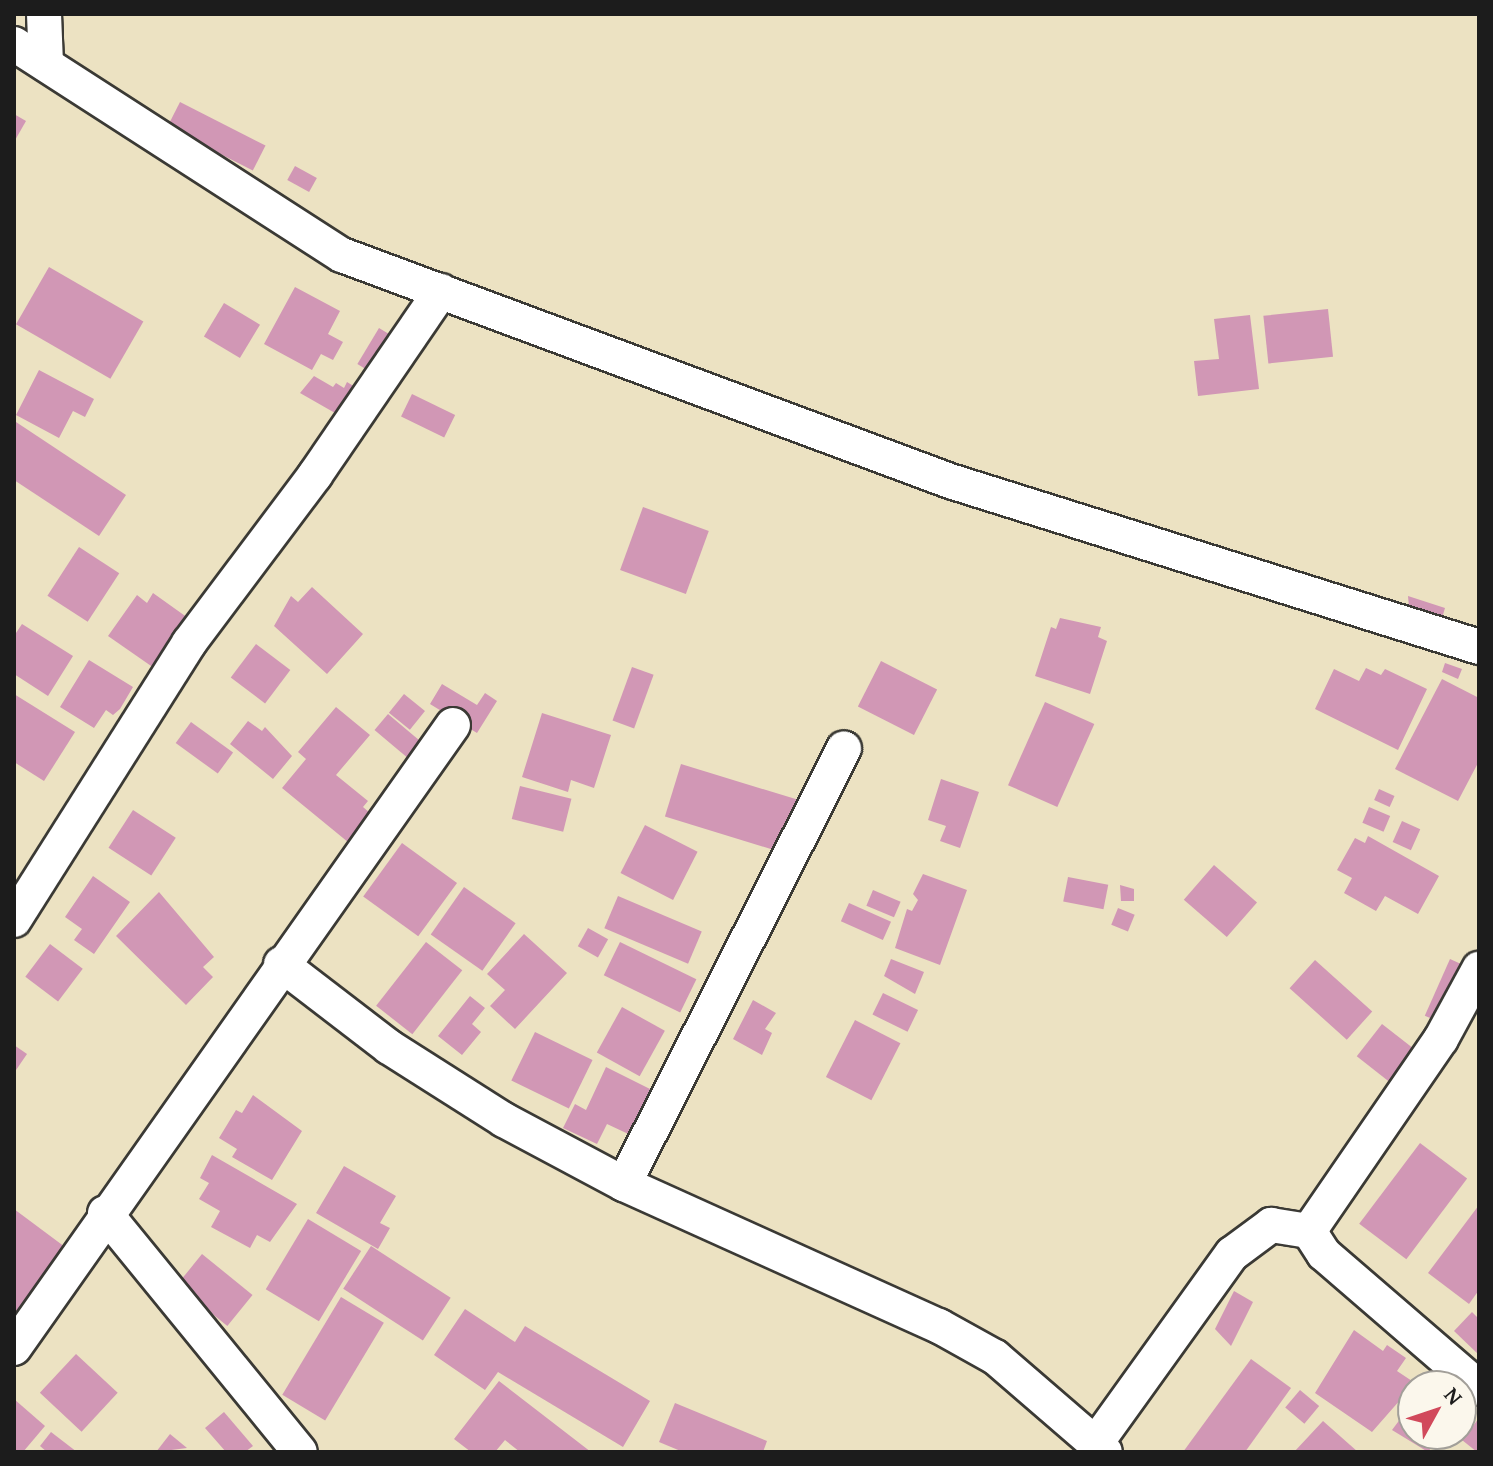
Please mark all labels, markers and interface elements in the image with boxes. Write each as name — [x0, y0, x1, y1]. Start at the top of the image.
north arrow — [1397, 1370, 1477, 1450]
text: N — [1437, 1380, 1471, 1412]

